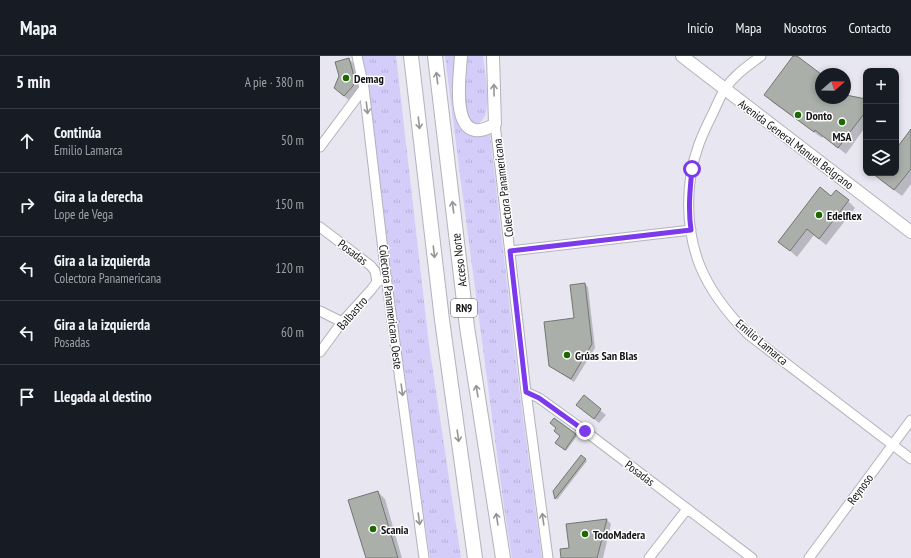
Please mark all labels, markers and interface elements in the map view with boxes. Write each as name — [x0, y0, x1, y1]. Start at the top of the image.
text: Mapa — [20, 16, 57, 40]
text: Inicio — [687, 19, 714, 37]
text: Mapa — [736, 19, 762, 37]
text: Nosotros — [784, 19, 827, 37]
text: Contacto — [849, 19, 891, 37]
north arrow — [815, 68, 851, 104]
map controls — [863, 68, 899, 176]
button: + — [863, 68, 899, 104]
text: 5 min — [16, 71, 50, 93]
place label: Demag — [354, 71, 384, 86]
one-way arrow — [434, 72, 441, 85]
marker: Demag — [341, 73, 351, 83]
text: A pie · 380 m — [245, 74, 304, 91]
one-way arrow — [490, 84, 498, 97]
street label: Avenida General Manuel Belgrano — [736, 96, 856, 192]
one-way arrow — [363, 101, 371, 114]
button: − — [863, 104, 899, 140]
place label: Donto — [806, 108, 833, 123]
marker: Donto — [793, 110, 803, 120]
one-way arrow — [415, 116, 423, 129]
marker: MSA — [837, 117, 847, 127]
text: Continúa — [54, 123, 101, 142]
place label: MSA — [832, 129, 853, 144]
icon: ahead — [16, 130, 38, 152]
text: 50 m — [281, 132, 304, 149]
street label: Colectora Panamericana — [489, 138, 516, 238]
button: layers — [863, 140, 899, 176]
text: Emilio Lamarca — [54, 142, 123, 159]
route start — [683, 160, 701, 178]
text: Gira a la derecha — [54, 187, 143, 206]
icon: right — [16, 194, 38, 216]
text: 150 m — [275, 196, 304, 213]
one-way arrow — [449, 201, 456, 214]
text: Lope de Vega — [54, 206, 113, 223]
place label: Edelflex — [827, 208, 862, 223]
marker: Edelflex — [814, 210, 824, 220]
street label: Acceso Norte — [448, 232, 470, 288]
street label: Posadas — [335, 236, 371, 268]
street label: Colectora Panamericana Oeste — [376, 244, 406, 370]
one-way arrow — [430, 245, 438, 258]
text: Gira a la izquierda — [54, 251, 150, 270]
icon: left — [16, 258, 38, 280]
text: 120 m — [275, 260, 304, 277]
text: Colectora Panamericana — [54, 270, 161, 287]
street label: Balbastro — [334, 293, 370, 333]
road number: RN9 — [451, 299, 477, 317]
text: Gira a la izquierda — [54, 315, 150, 334]
street label: Emilio Lamarca — [733, 316, 791, 368]
icon: left — [16, 322, 38, 344]
text: 60 m — [281, 324, 304, 341]
text: Posadas — [54, 334, 90, 351]
place label: Grúas San Blas — [575, 348, 638, 363]
marker: Grúas San Blas — [562, 350, 572, 360]
one-way arrow — [398, 383, 405, 396]
one-way arrow — [473, 385, 481, 398]
icon: arrive — [16, 386, 38, 408]
text: Llegada al destino — [54, 387, 152, 406]
route end — [576, 422, 594, 440]
one-way arrow — [454, 429, 462, 442]
street label: Posadas — [622, 457, 658, 489]
street label: Reynoso — [844, 471, 876, 507]
one-way arrow — [415, 512, 423, 525]
one-way arrow — [493, 513, 501, 526]
one-way arrow — [539, 513, 547, 526]
place label: Scania — [381, 522, 409, 537]
marker: Scania — [368, 524, 378, 534]
place label: TodoMadera — [593, 527, 645, 542]
marker: TodoMadera — [580, 529, 590, 539]

